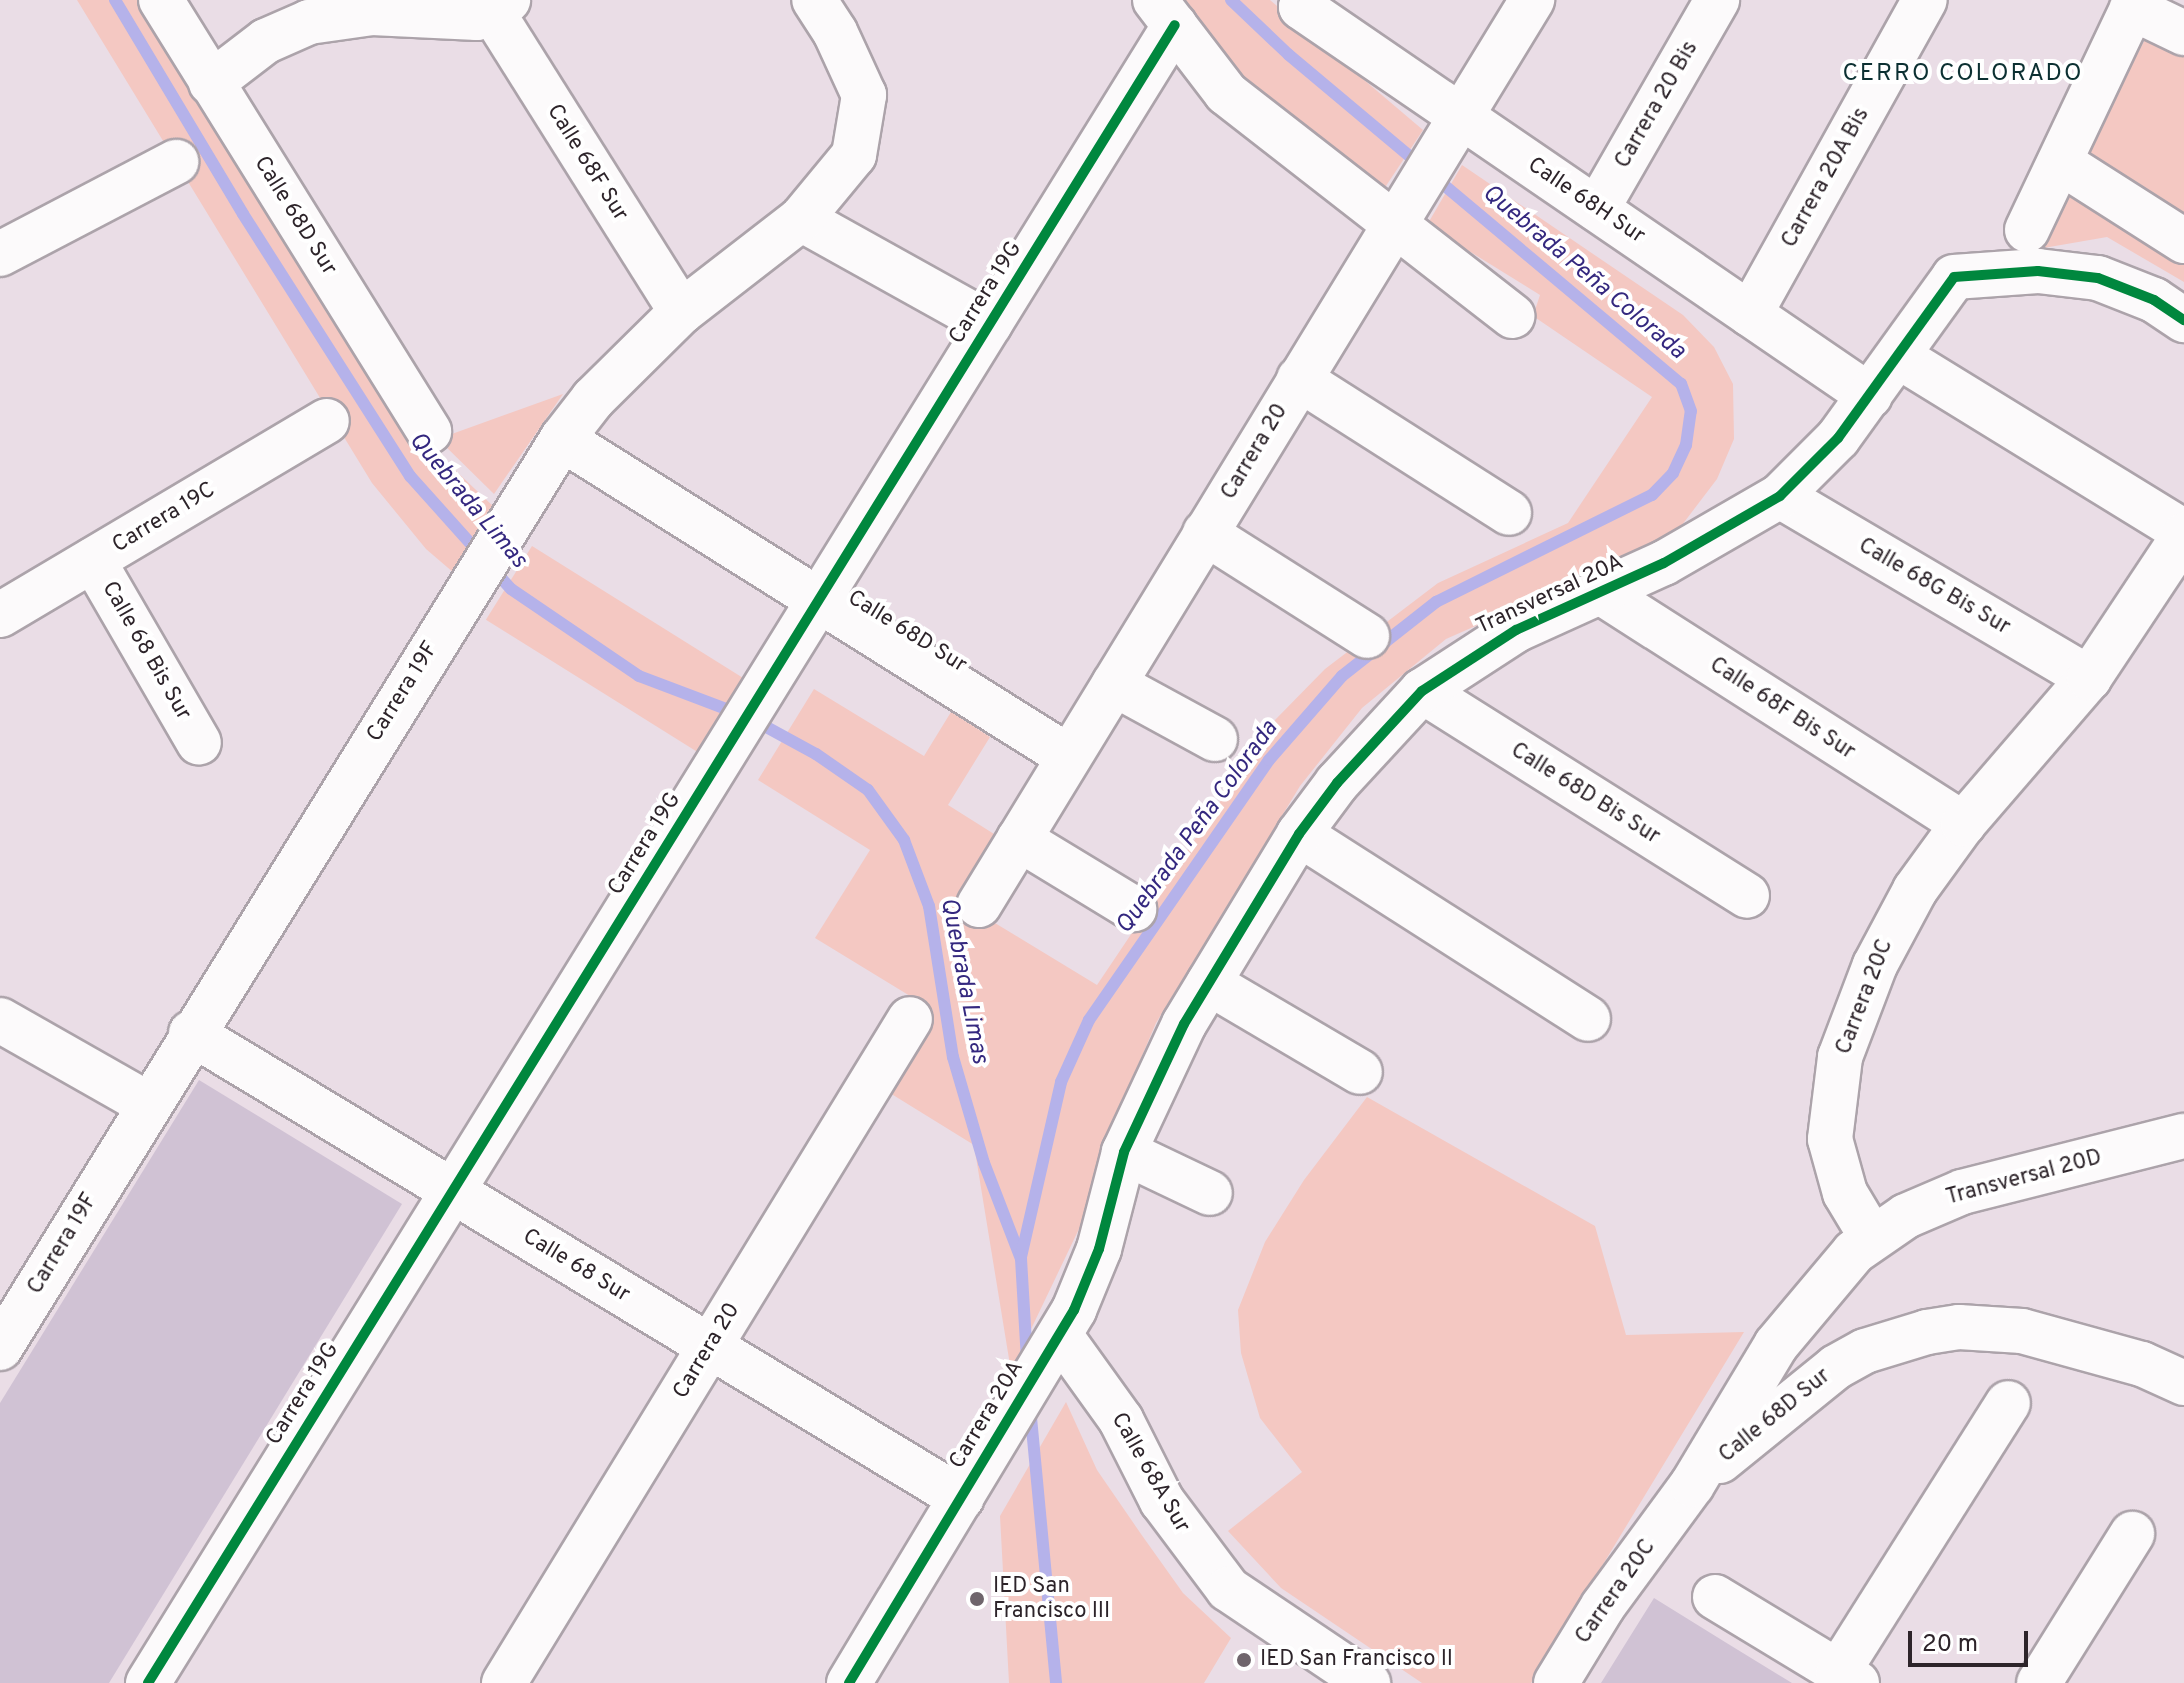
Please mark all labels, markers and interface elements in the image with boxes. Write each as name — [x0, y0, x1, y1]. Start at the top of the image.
street label: Carrera 20 Bis — [1610, 37, 1704, 173]
district label: CERRO COLORADO — [1842, 61, 2084, 89]
street label: Calle 68F Sur — [541, 100, 633, 226]
street label: Carrera 20A Bis — [1776, 103, 1876, 253]
street label: Calle 68D Sur — [248, 152, 342, 280]
street label: Calle 68H Sur — [1522, 152, 1650, 250]
water label: Quebrada Peña Colorada — [1476, 180, 1690, 366]
street label: Carrera 19G — [944, 237, 1028, 349]
street label: Carrera 20 — [1216, 399, 1294, 505]
water label: Quebrada Limas — [402, 427, 532, 575]
street label: Carrera 19C — [108, 477, 220, 559]
street label: Calle 68G Bis Sur — [1853, 533, 2015, 641]
street label: Transversal 20A — [1472, 549, 1628, 641]
street label: Calle 68 Bis Sur — [96, 577, 196, 725]
street label: Calle 68D Sur — [843, 585, 971, 679]
street label: Carrera 19F — [362, 637, 444, 747]
street label: Calle 68F Bis Sur — [1704, 652, 1860, 766]
water label: Quebrada Peña Colorada — [1111, 716, 1285, 940]
street label: Calle 68D Bis Sur — [1506, 738, 1664, 850]
street label: Carrera 19G — [603, 788, 687, 900]
water label: Quebrada Limas — [933, 896, 993, 1066]
street label: Carrera 20C — [1831, 936, 1899, 1058]
street label: Transversal 20D — [1943, 1145, 2105, 1211]
street label: Carrera 19F — [23, 1189, 103, 1299]
street label: Calle 68 Sur — [518, 1224, 634, 1308]
street label: Carrera 20 — [668, 1298, 746, 1404]
street label: Carrera 19G — [261, 1338, 345, 1450]
street label: Carrera 20A — [944, 1356, 1030, 1474]
street label: Calle 68D Sur — [1714, 1363, 1836, 1469]
street label: Calle 68A Sur — [1105, 1408, 1195, 1538]
street label: Carrera 20C — [1570, 1535, 1662, 1649]
place label: IED San Francisco III — [993, 1573, 1110, 1624]
marker: IED San Francisco III — [968, 1590, 986, 1608]
scale bar — [1912, 1615, 2032, 1665]
text: 20 m — [1922, 1630, 1978, 1660]
place label: IED San Francisco II — [1260, 1647, 1453, 1673]
marker: IED San Francisco II — [1235, 1651, 1253, 1669]

